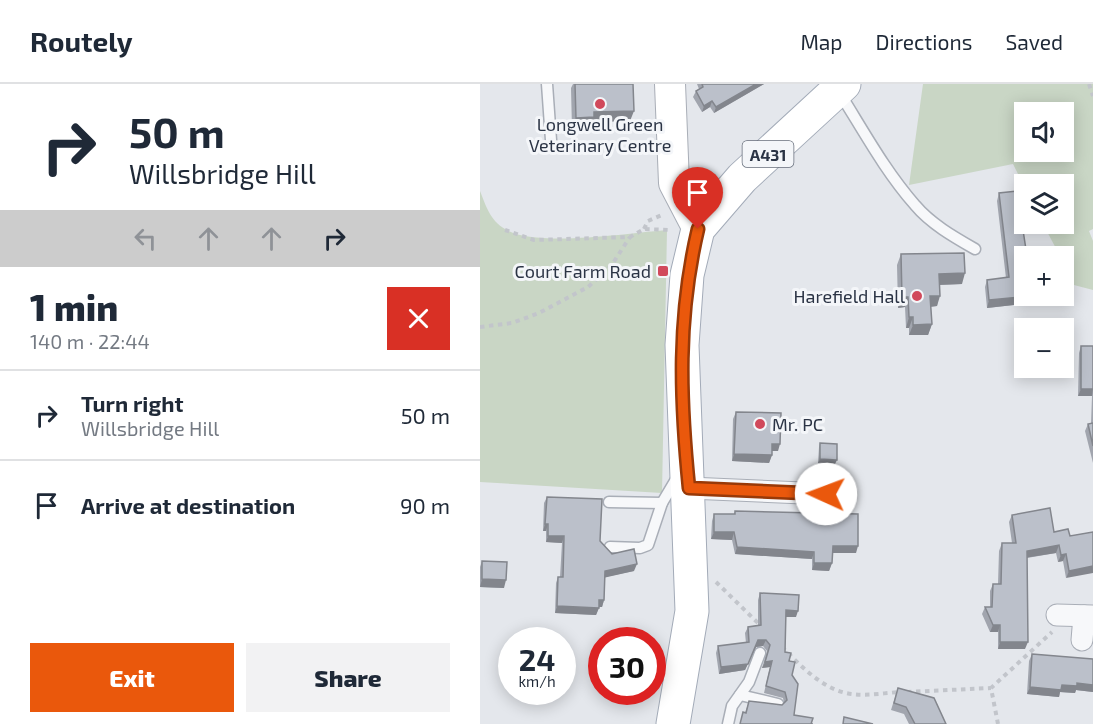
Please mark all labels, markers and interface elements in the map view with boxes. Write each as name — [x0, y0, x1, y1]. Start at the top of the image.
text: Routely — [30, 24, 133, 58]
text: Map — [800, 29, 843, 54]
text: Directions — [876, 29, 972, 54]
text: Saved — [1005, 29, 1063, 54]
marker: Longwell Green Veterinary Centre — [593, 97, 607, 111]
map controls — [1014, 102, 1074, 378]
button: sound — [1014, 102, 1074, 162]
text: 50 m — [129, 106, 225, 156]
icon: right — [30, 108, 108, 186]
place label: Longwell Green Veterinary Centre — [529, 113, 671, 156]
road number: A431 — [742, 141, 794, 167]
text: Willsbridge Hill — [129, 157, 316, 189]
pin — [672, 167, 723, 229]
button: layers — [1014, 174, 1074, 234]
icon: arrive — [681, 176, 714, 209]
icon: left — [129, 222, 162, 255]
icon: ahead — [192, 222, 225, 255]
icon: ahead — [255, 222, 288, 255]
icon: right — [318, 222, 351, 255]
button: + — [1014, 246, 1074, 306]
place label: Court Farm Road — [515, 260, 651, 282]
marker: Court Farm Road — [656, 264, 670, 278]
text: 1 min — [30, 285, 118, 328]
place label: Harefield Hall — [794, 285, 906, 307]
button: close — [387, 287, 450, 350]
marker: Harefield Hall — [910, 289, 924, 303]
button: − — [1014, 318, 1074, 378]
text: 140 m · 22:44 — [30, 329, 150, 353]
text: Turn right — [81, 390, 183, 416]
icon: right — [30, 399, 63, 432]
text: 50 m — [401, 402, 450, 428]
place label: Mr. PC — [772, 413, 823, 435]
text: Willsbridge Hill — [81, 416, 219, 440]
marker: Mr. PC — [753, 417, 767, 431]
position arrow — [794, 462, 858, 526]
icon: arrive — [30, 489, 63, 522]
text: Arrive at destination — [81, 492, 295, 518]
text: 90 m — [400, 492, 450, 518]
speed limit sign: 30 — [588, 627, 666, 705]
text: 24 — [519, 641, 555, 677]
button: Exit — [30, 643, 234, 712]
button: Share — [246, 643, 450, 712]
text: km/h — [518, 672, 556, 690]

